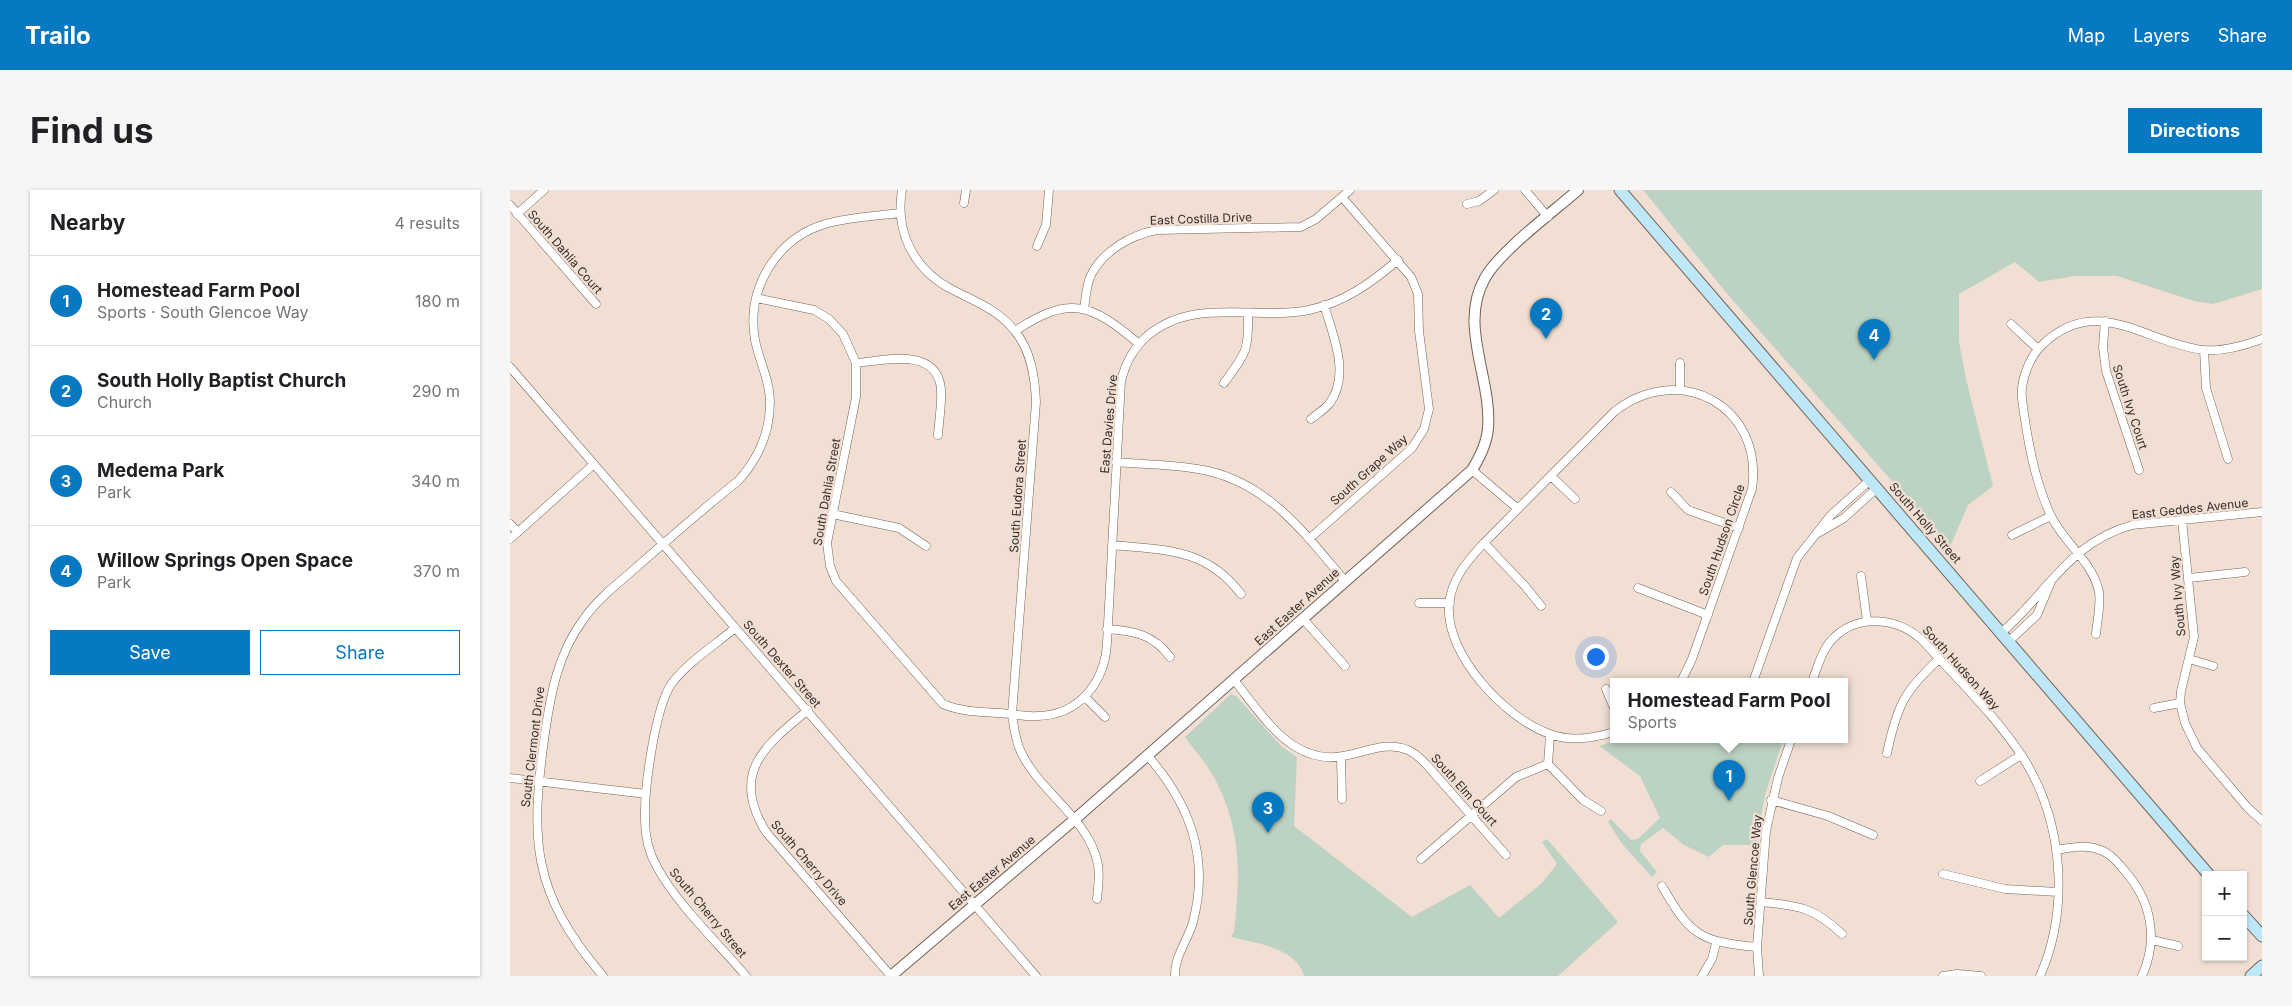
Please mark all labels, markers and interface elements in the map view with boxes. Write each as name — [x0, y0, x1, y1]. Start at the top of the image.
text: Trailo — [25, 21, 91, 50]
text: Map — [2068, 25, 2105, 46]
text: Layers — [2133, 25, 2190, 46]
text: Share — [2218, 25, 2267, 46]
button: Directions — [2128, 108, 2262, 153]
text: Find us — [30, 109, 154, 151]
street label: South Dahlia Court — [525, 207, 606, 297]
street label: East Costilla Drive — [1150, 209, 1252, 228]
text: Nearby — [50, 210, 125, 235]
text: 4 results — [395, 213, 460, 233]
text: Homestead Farm Pool — [97, 279, 300, 302]
text: 1 — [63, 291, 69, 311]
text: 180 m — [415, 291, 460, 311]
pin: 2 — [1530, 298, 1562, 339]
text: Sports · South Glencoe Way — [97, 302, 308, 322]
pin: 4 — [1858, 319, 1890, 360]
street label: South Ivy Court — [2110, 363, 2151, 451]
text: South Holly Baptist Church — [97, 369, 346, 392]
street label: East Davies Drive — [1097, 374, 1120, 474]
text: 2 — [61, 381, 71, 401]
text: 290 m — [412, 381, 460, 401]
text: Church — [97, 392, 152, 412]
street label: South Grape Way — [1327, 431, 1411, 508]
street label: South Dahlia Street — [810, 437, 843, 547]
street label: South Eudora Street — [1006, 439, 1029, 553]
text: Medema Park — [97, 459, 224, 482]
text: 3 — [61, 471, 71, 491]
text: 340 m — [411, 471, 460, 491]
street label: South Holly Street — [1886, 479, 1965, 566]
text: Park — [97, 482, 131, 502]
street label: South Hudson Circle — [1695, 482, 1748, 597]
street label: East Geddes Avenue — [2131, 495, 2249, 522]
text: Willow Springs Open Space — [97, 549, 353, 572]
street label: South Ivy Way — [2166, 555, 2189, 637]
text: 4 — [61, 561, 71, 581]
text: 370 m — [413, 561, 460, 581]
street label: East Easter Avenue — [1251, 565, 1342, 649]
text: Park — [97, 572, 131, 592]
street label: South Dexter Street — [740, 617, 825, 711]
street label: South Hudson Way — [1920, 622, 2003, 713]
button: Save — [50, 630, 250, 675]
button: Share — [260, 630, 460, 675]
your location — [1583, 644, 1609, 670]
popup — [1610, 678, 1848, 743]
street label: South Clermont Drive — [518, 686, 547, 808]
text: Homestead Farm Pool — [1627, 689, 1831, 712]
text: Sports — [1627, 712, 1677, 732]
street label: South Elm Court — [1428, 750, 1501, 829]
pin: 1 — [1713, 760, 1745, 801]
pin: 3 — [1252, 792, 1284, 833]
street label: South Glencoe Way — [1740, 814, 1765, 926]
street label: South Cherry Drive — [768, 817, 851, 909]
street label: East Easter Avenue — [945, 832, 1038, 913]
street label: South Cherry Street — [666, 865, 750, 961]
map controls — [2202, 871, 2247, 961]
button: + — [2202, 871, 2247, 916]
button: − — [2202, 916, 2247, 961]

